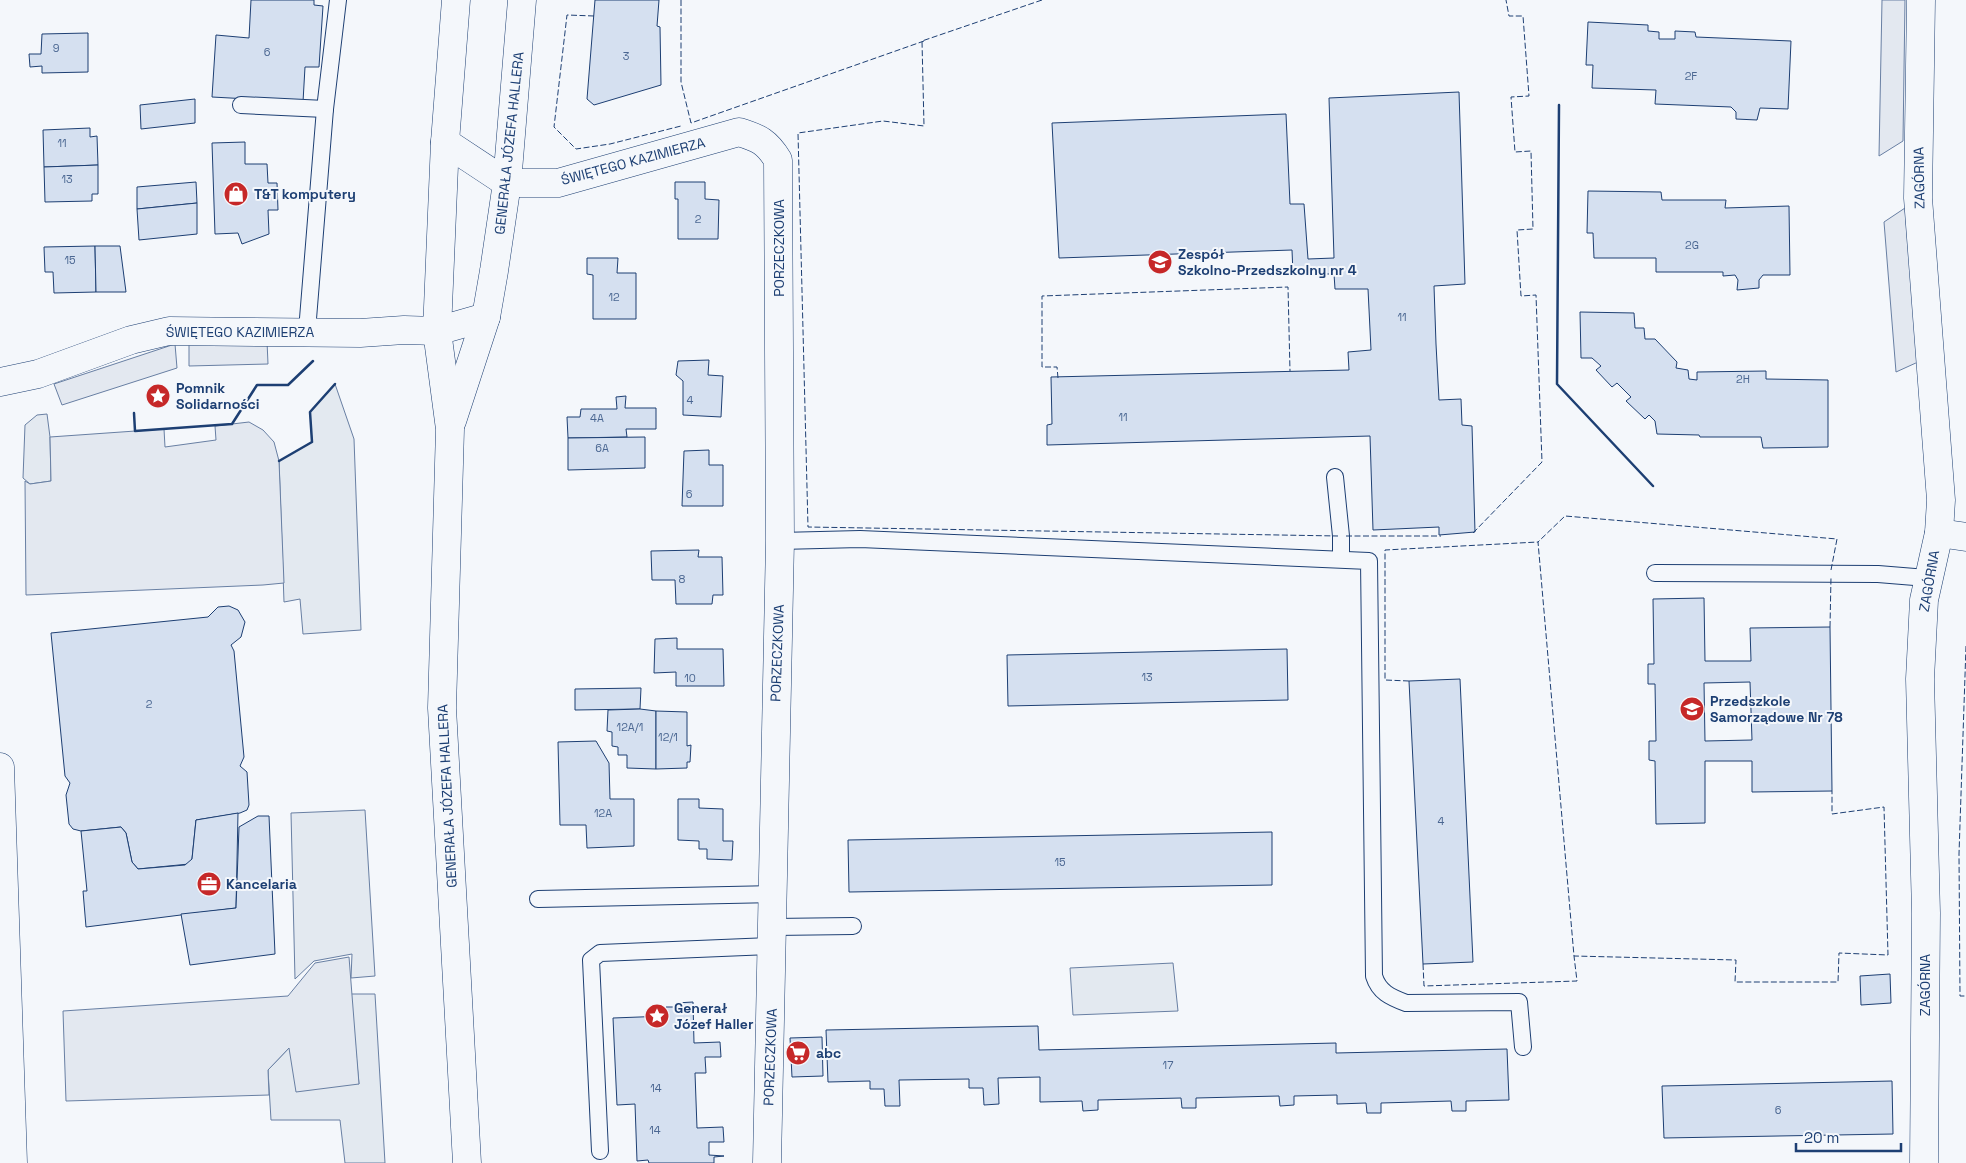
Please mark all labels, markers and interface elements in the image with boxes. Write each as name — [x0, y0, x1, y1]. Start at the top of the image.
house number: 9 — [53, 41, 60, 55]
house number: 6 — [264, 45, 271, 59]
house number: 3 — [623, 49, 630, 63]
street label: GENERAŁA JÓZEFA HALLERA — [490, 50, 528, 235]
house number: 2F — [1685, 69, 1697, 83]
street label: ŚWIĘTEGO KAZIMIERZA — [559, 133, 707, 189]
house number: 11 — [57, 136, 67, 150]
street label: ZAGÓRNA — [1909, 147, 1929, 209]
house number: 13 — [61, 172, 73, 186]
shop icon: T&T komputery — [223, 181, 249, 207]
place label: T&T komputery — [254, 185, 356, 203]
street label: PORZECZKOWA — [770, 199, 788, 297]
house number: 2 — [695, 212, 702, 226]
house number: 2G — [1685, 238, 1699, 252]
place label: Zespół Szkolno-Przedszkolny nr 4 — [1178, 245, 1357, 279]
school or university icon: Zespół Szkolno-Przedszkolny nr 4 — [1147, 249, 1173, 275]
house number: 15 — [64, 253, 76, 267]
house number: 12 — [608, 290, 620, 304]
house number: 11 — [1397, 310, 1407, 324]
street label: ŚWIĘTEGO KAZIMIERZA — [166, 323, 314, 341]
house number: 2H — [1736, 372, 1750, 386]
place label: Pomnik Solidarności — [176, 379, 260, 413]
place icon: Pomnik Solidarności — [145, 383, 171, 409]
house number: 4 — [687, 393, 694, 407]
house number: 11 — [1118, 410, 1128, 424]
house number: 4A — [590, 411, 604, 425]
house number: 6A — [595, 441, 609, 455]
house number: 6 — [686, 487, 693, 501]
street label: ZAGÓRNA — [1915, 549, 1943, 613]
house number: 8 — [679, 572, 686, 586]
street label: PORZECZKOWA — [766, 604, 788, 702]
house number: 13 — [1141, 670, 1153, 684]
house number: 10 — [684, 671, 696, 685]
place label: Przedszkole Samorządowe Nr 78 — [1710, 692, 1843, 726]
school or university icon: Przedszkole Samorządowe Nr 78 — [1679, 696, 1705, 722]
house number: 2 — [146, 697, 153, 711]
street label: GENERAŁA JÓZEFA HALLERA — [433, 704, 461, 888]
house number: 12A/1 — [617, 720, 643, 734]
house number: 12/1 — [658, 730, 678, 744]
house number: 12A — [594, 806, 612, 820]
house number: 4 — [1438, 814, 1445, 828]
house number: 15 — [1054, 855, 1066, 869]
office icon: Kancelaria — [196, 871, 222, 897]
place label: Kancelaria — [226, 875, 297, 893]
street label: ZAGÓRNA — [1916, 954, 1934, 1016]
place label: Generał Józef Haller — [674, 999, 754, 1033]
place icon: Generał Józef Haller — [644, 1003, 670, 1029]
street label: PORZECZKOWA — [759, 1008, 781, 1106]
supermarket icon: abc — [785, 1040, 811, 1066]
place label: abc — [816, 1044, 841, 1062]
house number: 17 — [1163, 1058, 1173, 1072]
house number: 14 — [650, 1081, 662, 1095]
house number: 6 — [1775, 1103, 1782, 1117]
scale bar — [1796, 1120, 1901, 1152]
house number: 14 — [649, 1123, 661, 1137]
text: 20 m — [1804, 1128, 1839, 1147]

